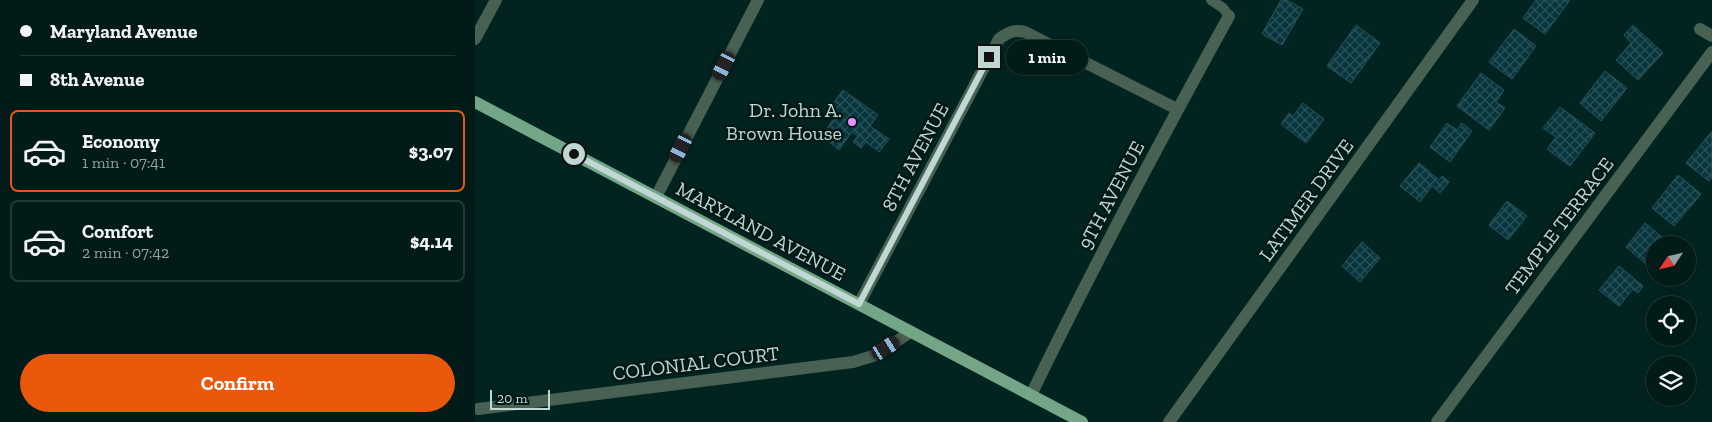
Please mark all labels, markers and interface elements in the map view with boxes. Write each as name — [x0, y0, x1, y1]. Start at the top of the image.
text: Maryland Avenue — [50, 20, 197, 43]
callout: 1 min — [1007, 40, 1089, 74]
route end — [978, 46, 1000, 68]
text: 1 min — [1028, 48, 1066, 67]
car — [710, 49, 737, 83]
text: 8th Avenue — [50, 68, 144, 91]
place label: Dr. John A. Brown House — [726, 98, 842, 145]
street label: 8TH AVENUE — [876, 99, 954, 215]
marker: Dr. John A. Brown House — [846, 116, 858, 128]
icon: car — [22, 129, 67, 174]
text: Economy — [82, 130, 160, 153]
car — [667, 131, 694, 165]
street label: LATIMER DRIVE — [1254, 134, 1358, 266]
street label: 9TH AVENUE — [1072, 137, 1150, 253]
text: $3.07 — [409, 140, 453, 163]
route start — [563, 143, 585, 165]
text: 1 min · 07:41 — [82, 153, 165, 172]
street label: TEMPLE TERRACE — [1499, 153, 1619, 299]
street label: MARYLAND AVENUE — [672, 176, 850, 286]
icon: car — [22, 219, 67, 264]
text: Comfort — [82, 220, 153, 243]
text: $4.14 — [410, 230, 453, 253]
north arrow — [1646, 236, 1696, 286]
map controls — [1646, 236, 1696, 406]
text: 2 min · 07:42 — [82, 243, 169, 262]
button: locate — [1646, 296, 1696, 346]
car — [869, 334, 902, 362]
street label: COLONIAL COURT — [611, 341, 781, 385]
button: Confirm — [20, 354, 455, 412]
button: layers — [1646, 356, 1696, 406]
scale bar — [490, 387, 550, 410]
text: 20 m — [497, 390, 528, 407]

